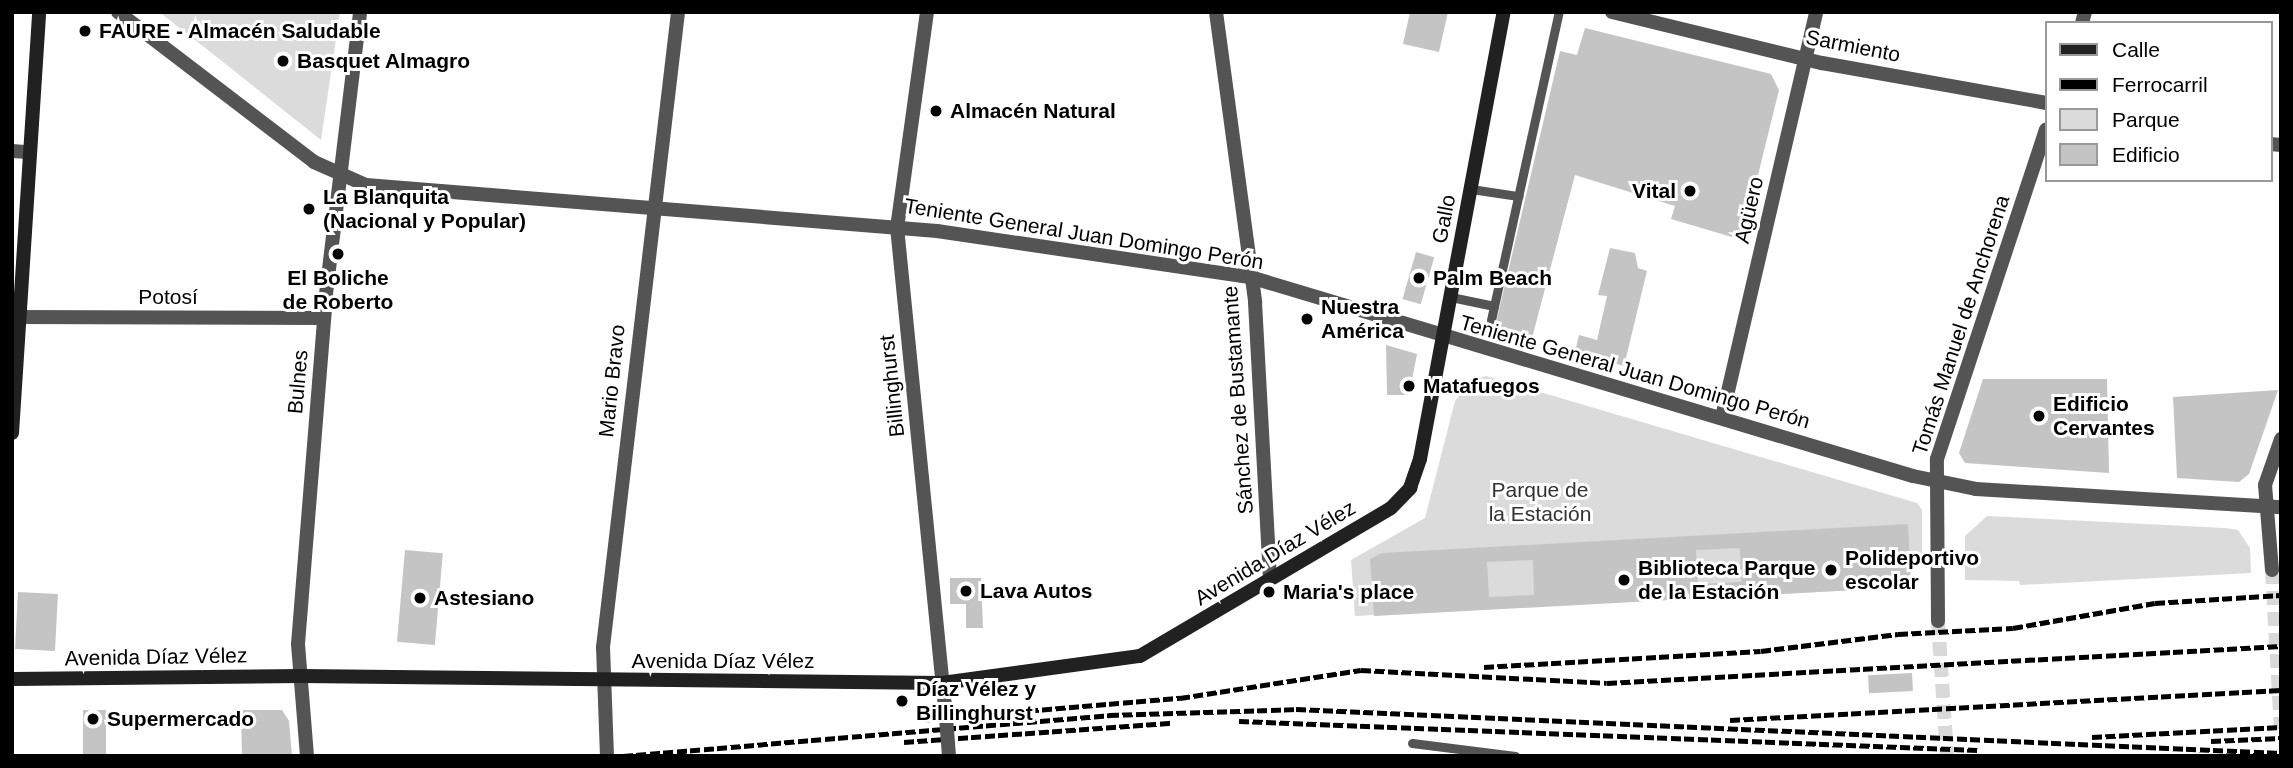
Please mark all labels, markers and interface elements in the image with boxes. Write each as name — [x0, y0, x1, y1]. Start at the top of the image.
place label: FAURE - Almacén Saludable — [99, 18, 381, 44]
legend — [2044, 21, 2272, 182]
marker: FAURE - Almacén Saludable — [77, 23, 93, 39]
street label: Sarmiento — [1804, 25, 1902, 67]
text: Calle — [2112, 38, 2160, 61]
place label: Basquet Almagro — [297, 48, 471, 74]
marker: Basquet Almagro — [275, 53, 291, 69]
text: Ferrocarril — [2112, 73, 2208, 96]
place label: Almacén Natural — [950, 98, 1116, 124]
marker: Almacén Natural — [928, 103, 944, 119]
text: Parque — [2112, 108, 2180, 131]
text: Edificio — [2112, 143, 2180, 166]
street label: Agüero — [1729, 174, 1769, 246]
place label: Vital — [1632, 178, 1676, 204]
marker: Vital — [1682, 183, 1698, 199]
place label: La Blanquita (Nacional y Popular) — [323, 184, 526, 234]
street label: Tomás Manuel de Anchorena — [1907, 191, 2015, 459]
street label: Teniente General Juan Domingo Perón — [903, 193, 1265, 275]
street label: Gallo — [1427, 193, 1461, 245]
marker: La Blanquita (Nacional y Popular) — [301, 201, 317, 217]
marker: El Boliche de Roberto — [330, 246, 346, 262]
place label: El Boliche de Roberto — [283, 265, 393, 315]
place label: Palm Beach — [1433, 265, 1552, 291]
marker: Palm Beach — [1411, 270, 1427, 286]
street label: Potosí — [138, 284, 198, 310]
street label: Sánchez de Bustamante — [1217, 285, 1259, 515]
place label: Nuestra América — [1321, 294, 1404, 344]
street label: Teniente General Juan Domingo Perón — [1457, 310, 1813, 434]
marker: Nuestra América — [1299, 311, 1315, 327]
street label: Mario Bravo — [594, 323, 630, 439]
street label: Billinghurst — [874, 334, 910, 438]
street label: Bulnes — [283, 349, 313, 415]
place label: Matafuegos — [1423, 373, 1540, 399]
marker: Matafuegos — [1401, 378, 1417, 394]
place label: Edificio Cervantes — [2053, 391, 2155, 441]
marker: Edificio Cervantes — [2031, 408, 2047, 424]
park label: Parque de la Estación — [1489, 477, 1591, 527]
street label: Avenida Díaz Vélez — [1190, 495, 1360, 611]
place label: Polideportivo escolar — [1845, 545, 1979, 595]
place label: Biblioteca Parque de la Estación — [1638, 555, 1815, 605]
marker: Polideportivo escolar — [1823, 562, 1839, 578]
marker: Biblioteca Parque de la Estación — [1616, 572, 1632, 588]
place label: Lava Autos — [980, 578, 1093, 604]
place label: Maria's place — [1283, 579, 1414, 605]
marker: Lava Autos — [958, 583, 974, 599]
marker: Maria's place — [1261, 584, 1277, 600]
place label: Astesiano — [434, 585, 534, 611]
marker: Astesiano — [412, 590, 428, 606]
street label: Avenida Díaz Vélez — [64, 643, 248, 671]
street label: Avenida Díaz Vélez — [632, 648, 814, 674]
place label: Díaz Vélez y Billinghurst — [916, 676, 1036, 726]
marker: Díaz Vélez y Billinghurst — [894, 693, 910, 709]
place label: Supermercado — [107, 706, 254, 732]
marker: Supermercado — [85, 711, 101, 727]

